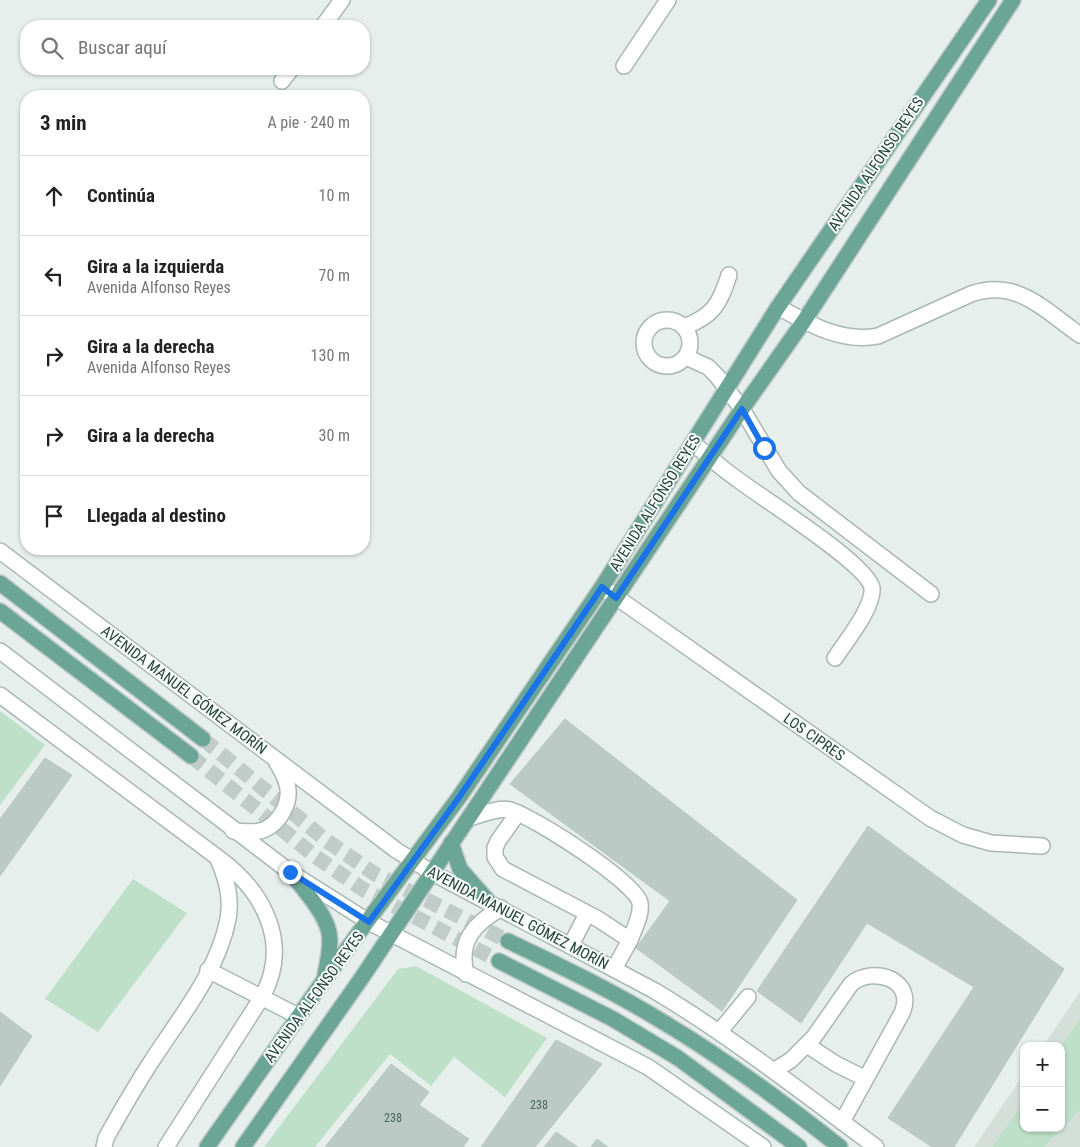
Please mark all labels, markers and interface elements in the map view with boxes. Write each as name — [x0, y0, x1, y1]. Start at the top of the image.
search box — [20, 20, 370, 75]
icon: search — [38, 34, 66, 62]
text: Buscar aquí — [78, 36, 167, 59]
street label: AVENIDA ALFONSO REYES — [825, 94, 928, 234]
text: 3 min — [40, 111, 87, 135]
text: A pie · 240 m — [267, 113, 350, 132]
icon: ahead — [40, 182, 68, 210]
text: Continúa — [87, 184, 155, 207]
text: 10 m — [318, 186, 350, 205]
text: Gira a la izquierda — [87, 255, 224, 278]
icon: left — [40, 262, 68, 290]
text: 70 m — [318, 266, 350, 285]
text: Avenida Alfonso Reyes — [87, 278, 231, 297]
text: Gira a la derecha — [87, 335, 214, 358]
icon: right — [40, 342, 68, 370]
text: 130 m — [311, 346, 350, 365]
text: Avenida Alfonso Reyes — [87, 358, 231, 377]
icon: right — [40, 422, 68, 450]
text: Gira a la derecha — [87, 424, 214, 447]
text: 30 m — [318, 426, 350, 445]
street label: AVENIDA ALFONSO REYES — [606, 431, 704, 575]
route start — [753, 437, 776, 460]
icon: arrive — [40, 502, 68, 530]
text: Llegada al destino — [87, 504, 226, 527]
street label: AVENIDA MANUEL GÓMEZ MORÍN — [98, 622, 270, 758]
street label: LOS CIPRES — [780, 709, 848, 765]
route end — [279, 861, 302, 884]
street label: AVENIDA MANUEL GÓMEZ MORÍN — [424, 862, 612, 974]
street label: AVENIDA ALFONSO REYES — [260, 928, 368, 1066]
map controls — [1020, 1042, 1065, 1132]
button: + — [1020, 1042, 1065, 1087]
button: − — [1020, 1087, 1065, 1132]
house number: 238 — [530, 1098, 548, 1112]
house number: 238 — [384, 1111, 402, 1125]

